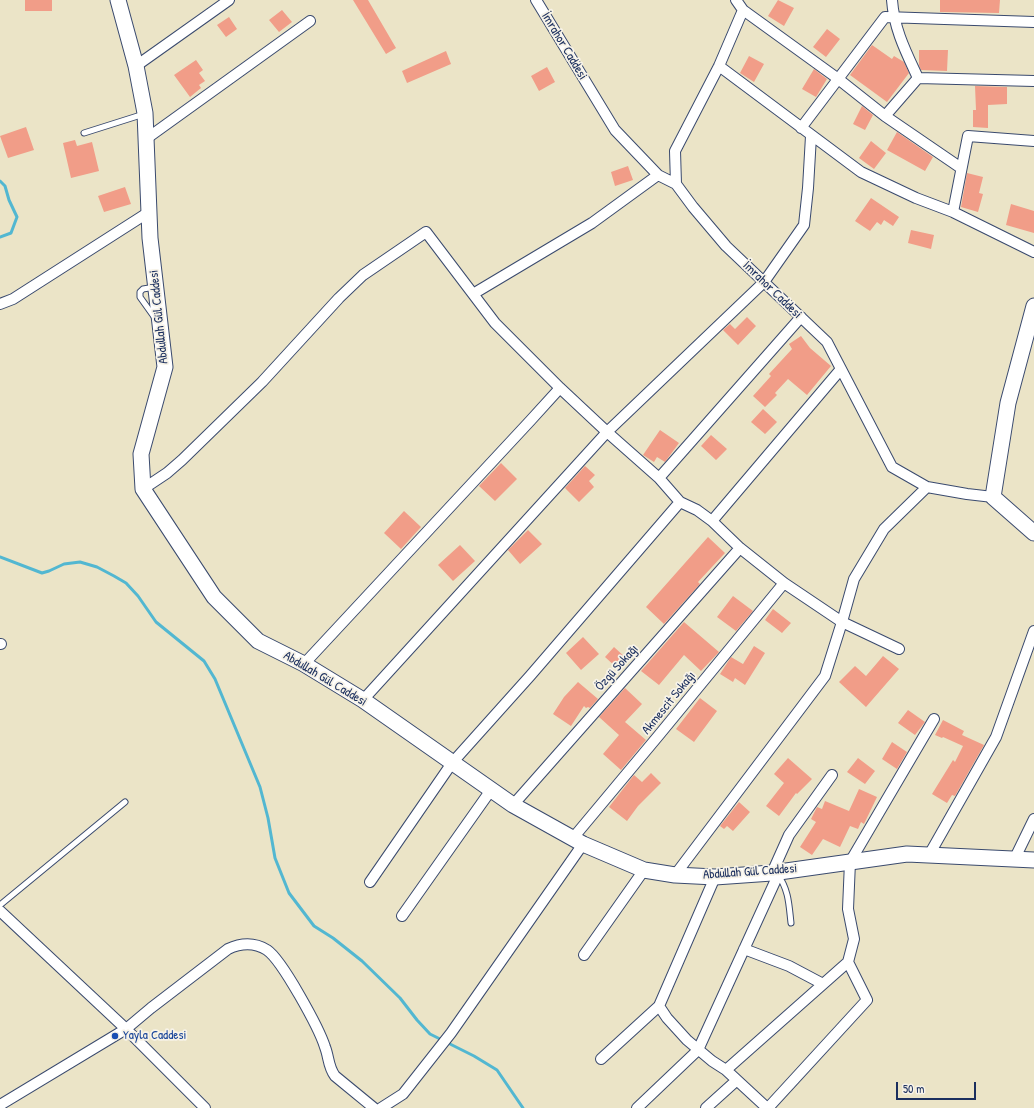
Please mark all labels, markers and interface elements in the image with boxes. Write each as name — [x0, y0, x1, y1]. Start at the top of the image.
street label: İmrahor Caddesi — [538, 9, 590, 83]
street label: İmrahor Caddesi — [739, 258, 805, 322]
street label: Abdullah Gül Caddesi — [146, 269, 172, 365]
street label: Özgü Sokağı — [592, 642, 642, 694]
street label: Abdullah Gül Caddesi — [280, 648, 370, 710]
street label: Akmescit Sokağı — [639, 668, 699, 738]
street label: Abdullah Gül Caddesi — [702, 861, 798, 883]
place label: Yayla Caddesi — [123, 1028, 186, 1044]
marker: Yayla Caddesi — [110, 1031, 120, 1041]
scale bar — [898, 1074, 978, 1100]
text: 50 m — [903, 1080, 924, 1097]

